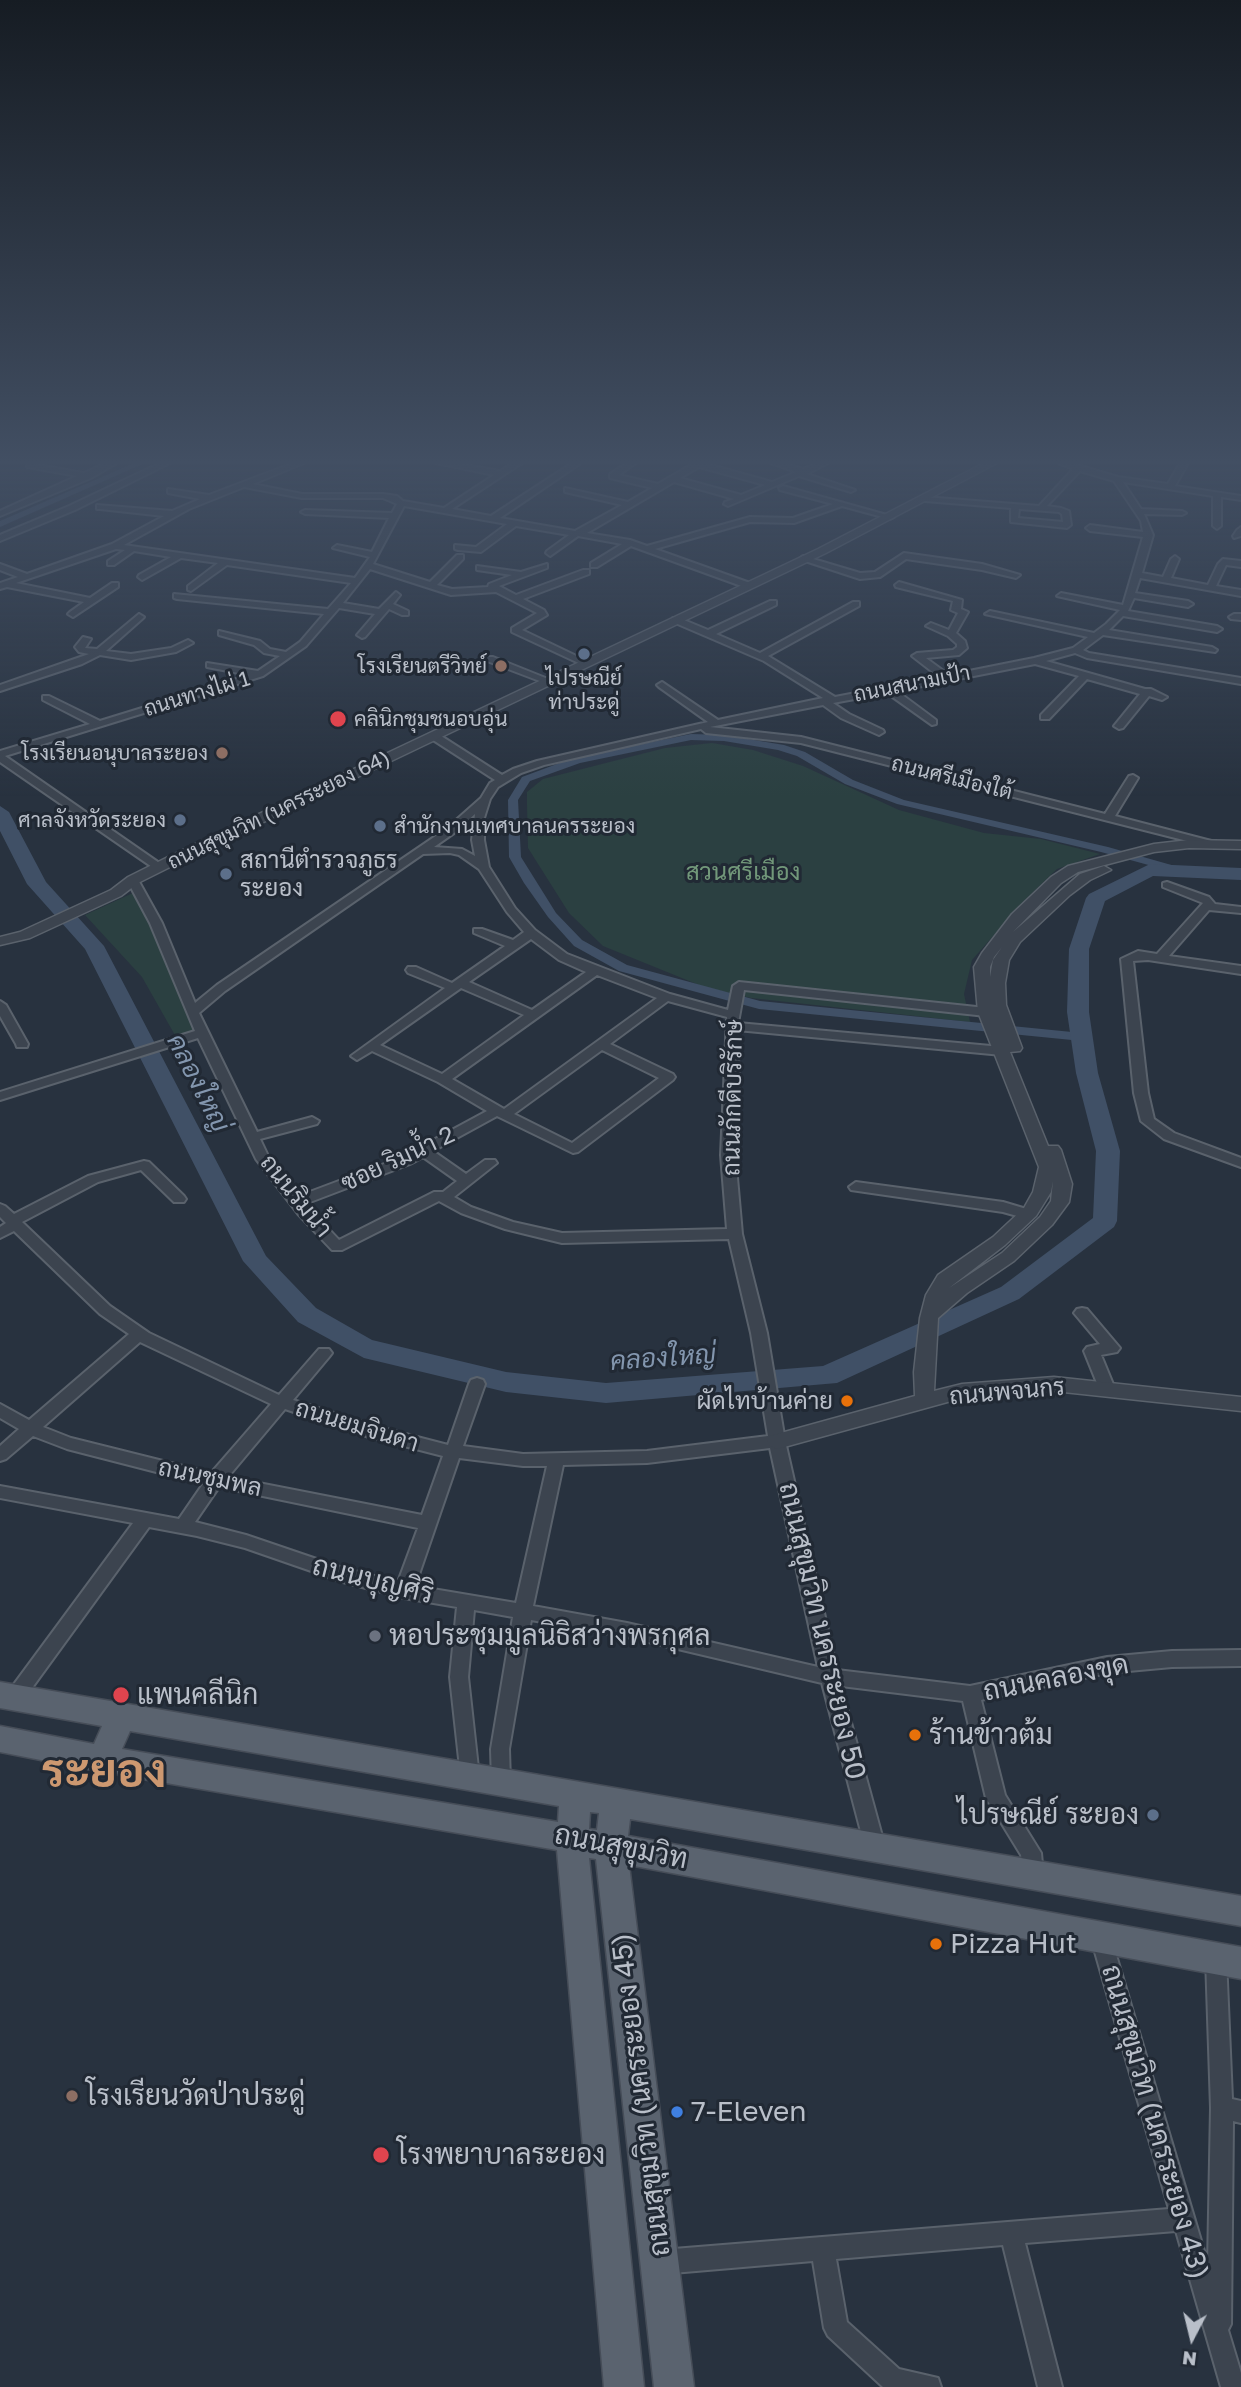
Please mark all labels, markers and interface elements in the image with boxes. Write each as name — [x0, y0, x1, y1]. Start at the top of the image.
marker: ไปรษณีย์ ท่าประดู่ — [576, 646, 592, 662]
place label: โรงเรียนตรีวิทย์ — [358, 653, 487, 679]
marker: โรงเรียนตรีวิทย์ — [493, 658, 509, 674]
street label: ถนนสนามเป้า — [852, 660, 972, 708]
place label: ไปรษณีย์ ท่าประดู่ — [546, 665, 622, 715]
street label: ถนนทางไผ่ 1 — [141, 666, 253, 722]
place label: คลินิกชุมชนอบอุ่น — [354, 706, 508, 732]
marker: คลินิกชุมชนอบอุ่น — [328, 709, 348, 729]
place label: โรงเรียนอนุบาลระยอง — [21, 740, 208, 766]
street label: ถนนสุขุมวิท (นครระยอง 64) — [164, 745, 394, 875]
marker: โรงเรียนอนุบาลระยอง — [214, 745, 230, 761]
street label: ถนนศรีเมืองใต้ — [889, 751, 1015, 805]
place label: ศาลจังหวัดระยอง — [18, 807, 166, 833]
marker: ศาลจังหวัดระยอง — [172, 812, 188, 828]
place label: สำนักงานเทศบาลนครระยอง — [394, 813, 635, 839]
marker: สำนักงานเทศบาลนครระยอง — [372, 818, 388, 834]
place label: สถานีตำรวจภูธร ระยอง — [240, 846, 398, 902]
park label: สวนศรีเมือง — [686, 858, 800, 886]
marker: สถานีตำรวจภูธร ระยอง — [218, 866, 234, 882]
street label: ถนนภักดีบริรักษ์ — [717, 1020, 749, 1176]
water label: คลองใหญ่ — [160, 1029, 236, 1137]
street label: ซอย ริมน้ำ 2 — [337, 1120, 459, 1198]
street label: ถนนริมน้ำ — [254, 1149, 338, 1243]
water label: คลองใหญ่ — [609, 1339, 717, 1377]
street label: ถนนพจนกร — [948, 1373, 1066, 1411]
place label: ผัดไทบ้านค่าย — [696, 1387, 833, 1415]
marker: ผัดไทบ้านค่าย — [839, 1393, 855, 1409]
street label: ถนนยมจินดา — [292, 1394, 422, 1458]
street label: ถนนชุมพล — [156, 1453, 264, 1503]
street label: ถนนสุขุมวิท นครระยอง 50 — [771, 1479, 873, 1783]
street label: ถนนบุญศิริ — [309, 1549, 437, 1611]
place label: หอประชุมมูลนิธิสว่างพรกุศล — [389, 1619, 710, 1653]
marker: หอประชุมมูลนิธิสว่างพรกุศล — [367, 1628, 383, 1644]
street label: ถนนคลองขุด — [980, 1647, 1132, 1709]
place label: แพนคลีนิก — [137, 1678, 258, 1712]
marker: แพนคลีนิก — [111, 1685, 131, 1705]
place label: ร้านข้าวต้ม — [929, 1718, 1053, 1752]
marker: ร้านข้าวต้ม — [907, 1727, 923, 1743]
district label: ระยอง — [42, 1744, 166, 1800]
place label: ไปรษณีย์ ระยอง — [957, 1798, 1139, 1832]
marker: ไปรษณีย์ ระยอง — [1145, 1807, 1161, 1823]
street label: ถนนสุขุมวิท — [552, 1818, 690, 1876]
place label: Pizza Hut — [950, 1927, 1077, 1961]
street label: ถนนสุขุมวิท (นครระยอง 45) — [605, 1932, 677, 2258]
marker: Pizza Hut — [928, 1936, 944, 1952]
street label: ถนนสุขุมวิท (นครระยอง 43) — [1094, 1961, 1216, 2283]
place label: โรงเรียนวัดป่าประดู่ — [86, 2079, 305, 2113]
marker: โรงเรียนวัดป่าประดู่ — [64, 2088, 80, 2104]
place label: 7-Eleven — [691, 2095, 806, 2129]
marker: 7-Eleven — [669, 2104, 685, 2120]
place label: โรงพยาบาลระยอง — [397, 2138, 605, 2172]
marker: โรงพยาบาลระยอง — [371, 2145, 391, 2165]
north arrow — [1157, 2303, 1227, 2373]
text: N — [1181, 2347, 1198, 2372]

